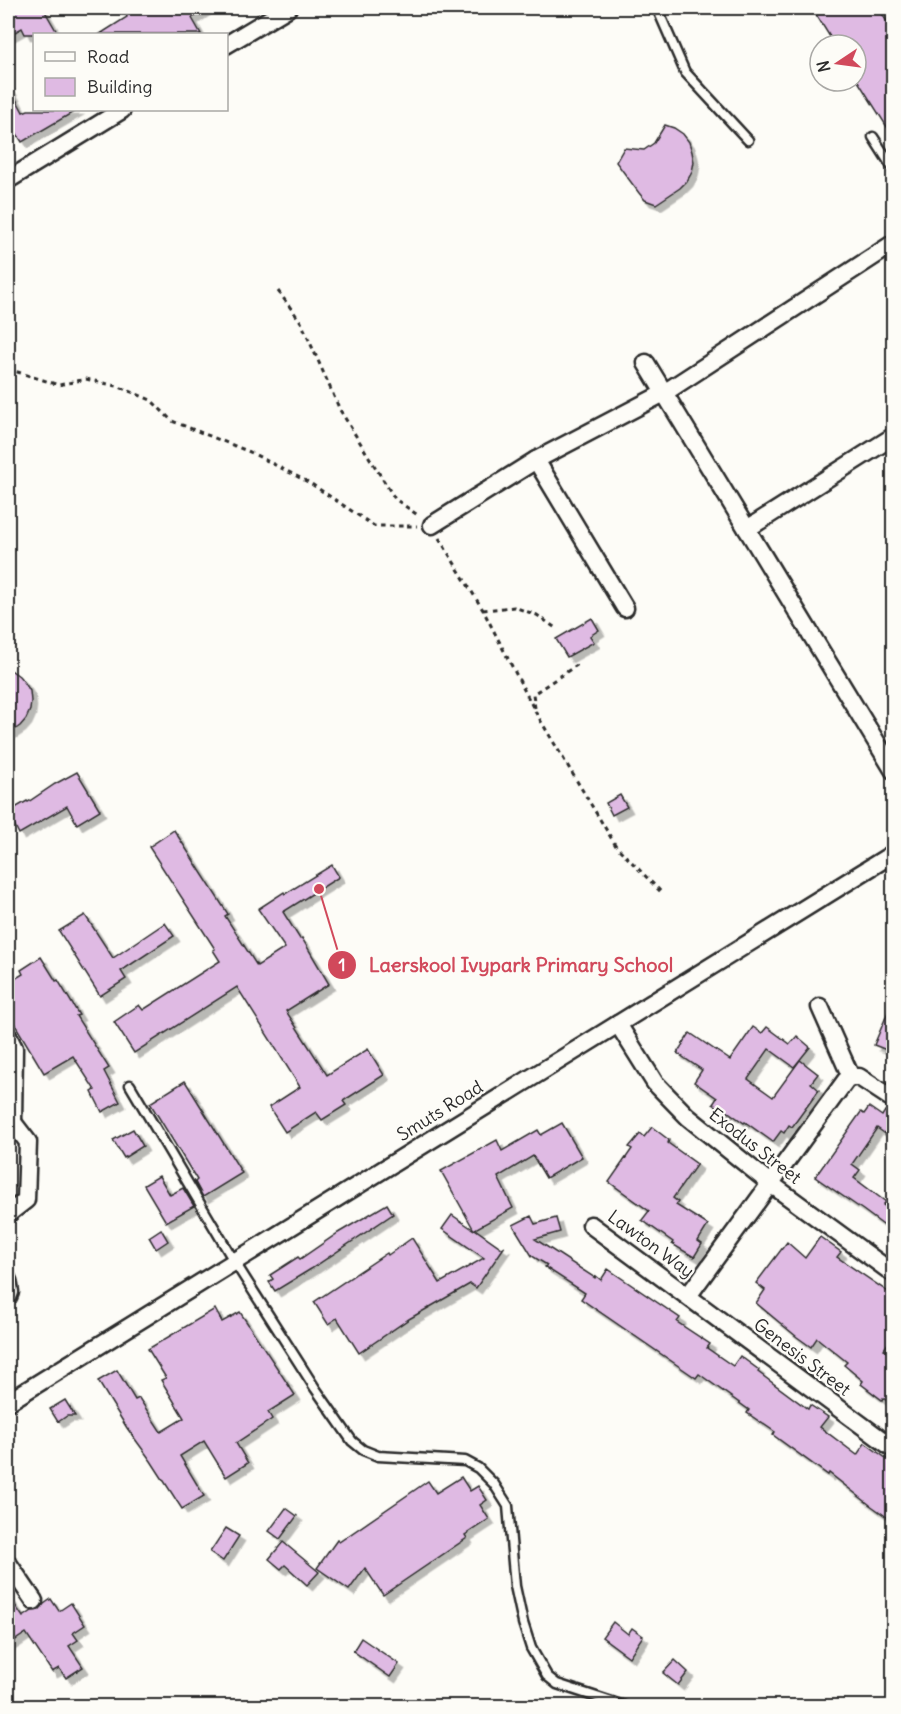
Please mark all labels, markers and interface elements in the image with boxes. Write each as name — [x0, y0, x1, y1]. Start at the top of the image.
legend — [33, 33, 228, 111]
north arrow — [808, 33, 868, 93]
text: Road — [87, 45, 130, 68]
text: N — [812, 59, 834, 74]
text: Building — [87, 75, 152, 98]
callout: Laerskool Ivypark Primary School — [327, 946, 685, 984]
text: Laerskool Ivypark Primary School — [369, 952, 673, 977]
text: 1 — [338, 953, 346, 976]
street label: Smuts Road — [393, 1075, 487, 1146]
street label: Exodus Street — [705, 1102, 806, 1189]
street label: Lawton Way — [604, 1205, 699, 1283]
street label: Genesis Street — [749, 1313, 855, 1401]

